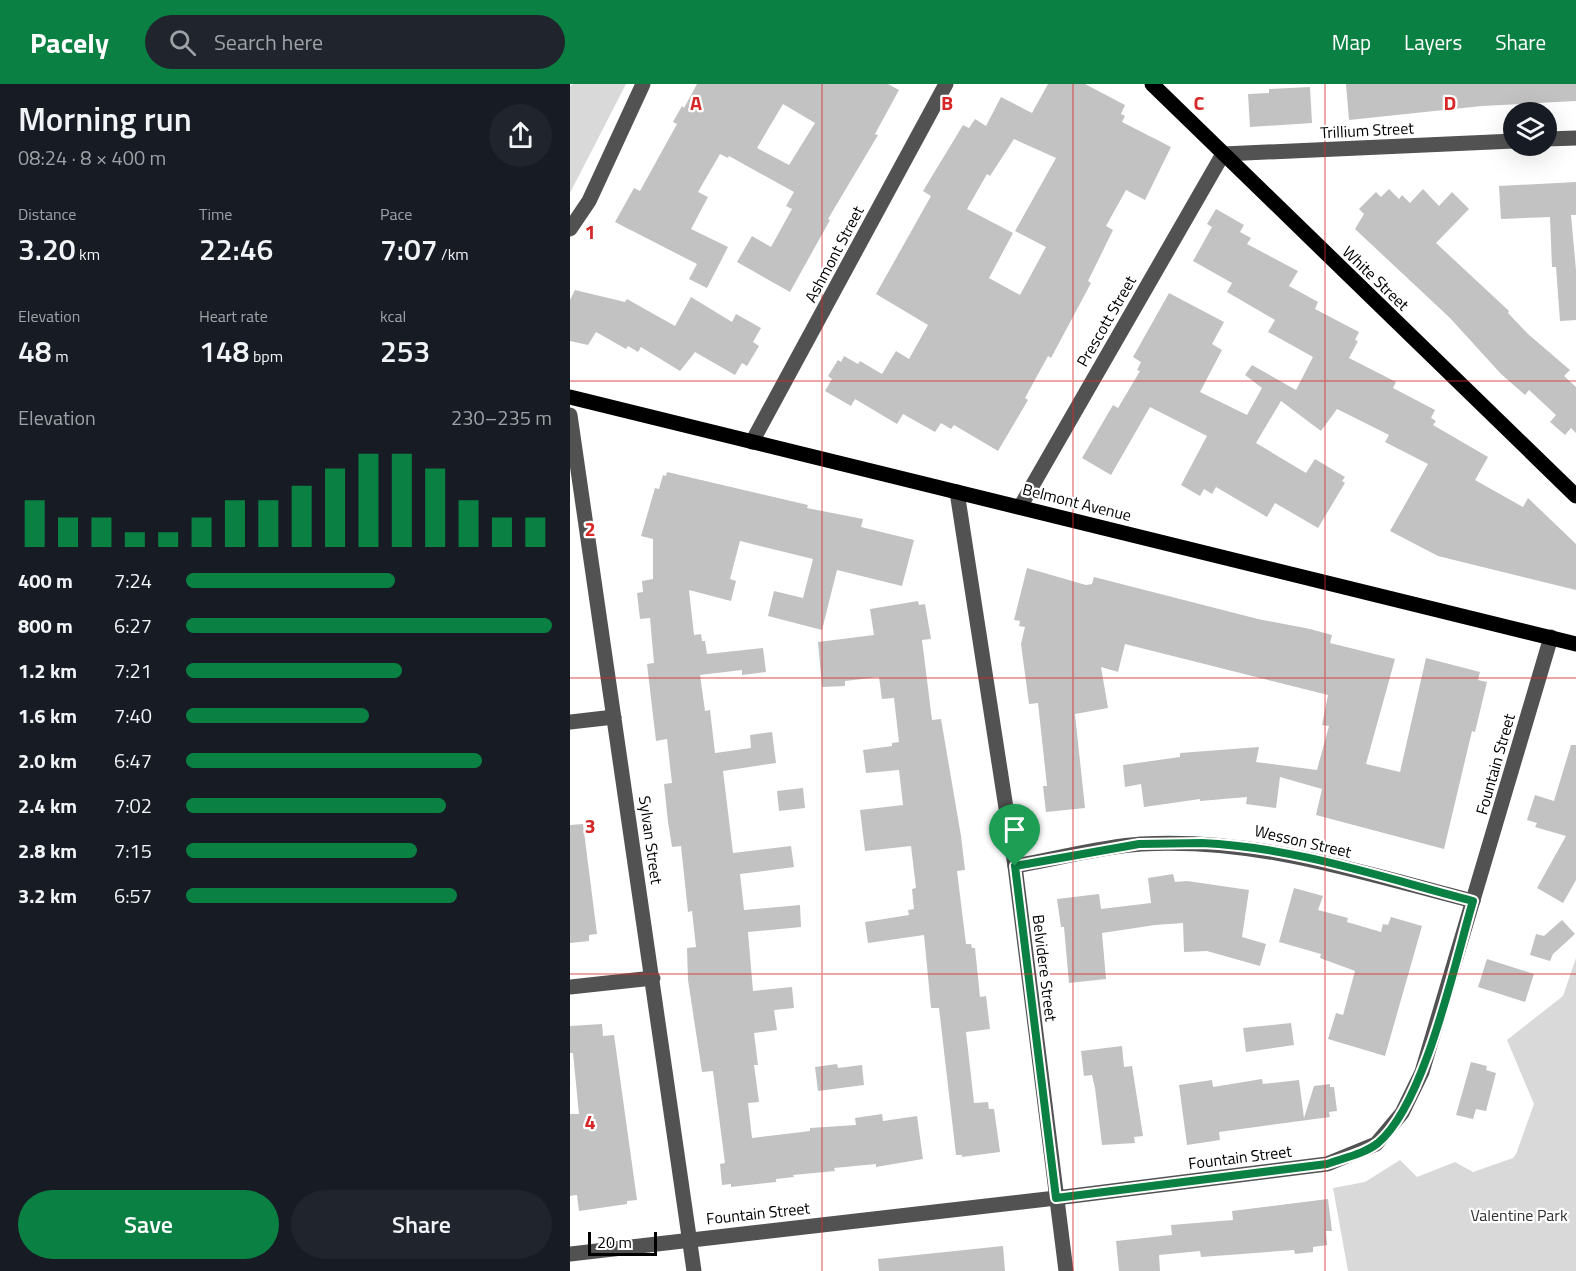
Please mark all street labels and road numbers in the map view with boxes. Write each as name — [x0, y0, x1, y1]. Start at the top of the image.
street label: Trillium Street — [1320, 116, 1415, 144]
street label: Ashmont Street — [798, 201, 870, 307]
street label: White Street — [1337, 240, 1415, 316]
street label: Prescott Street — [1070, 271, 1142, 371]
street label: Belmont Avenue — [1020, 477, 1134, 527]
street label: Fountain Street — [1469, 710, 1521, 817]
street label: Sylvan Street — [633, 794, 669, 886]
street label: Wesson Street — [1252, 818, 1354, 864]
street label: Belvidere Street — [1027, 913, 1064, 1023]
street label: Fountain Street — [1187, 1139, 1294, 1175]
street label: Fountain Street — [705, 1196, 811, 1230]

